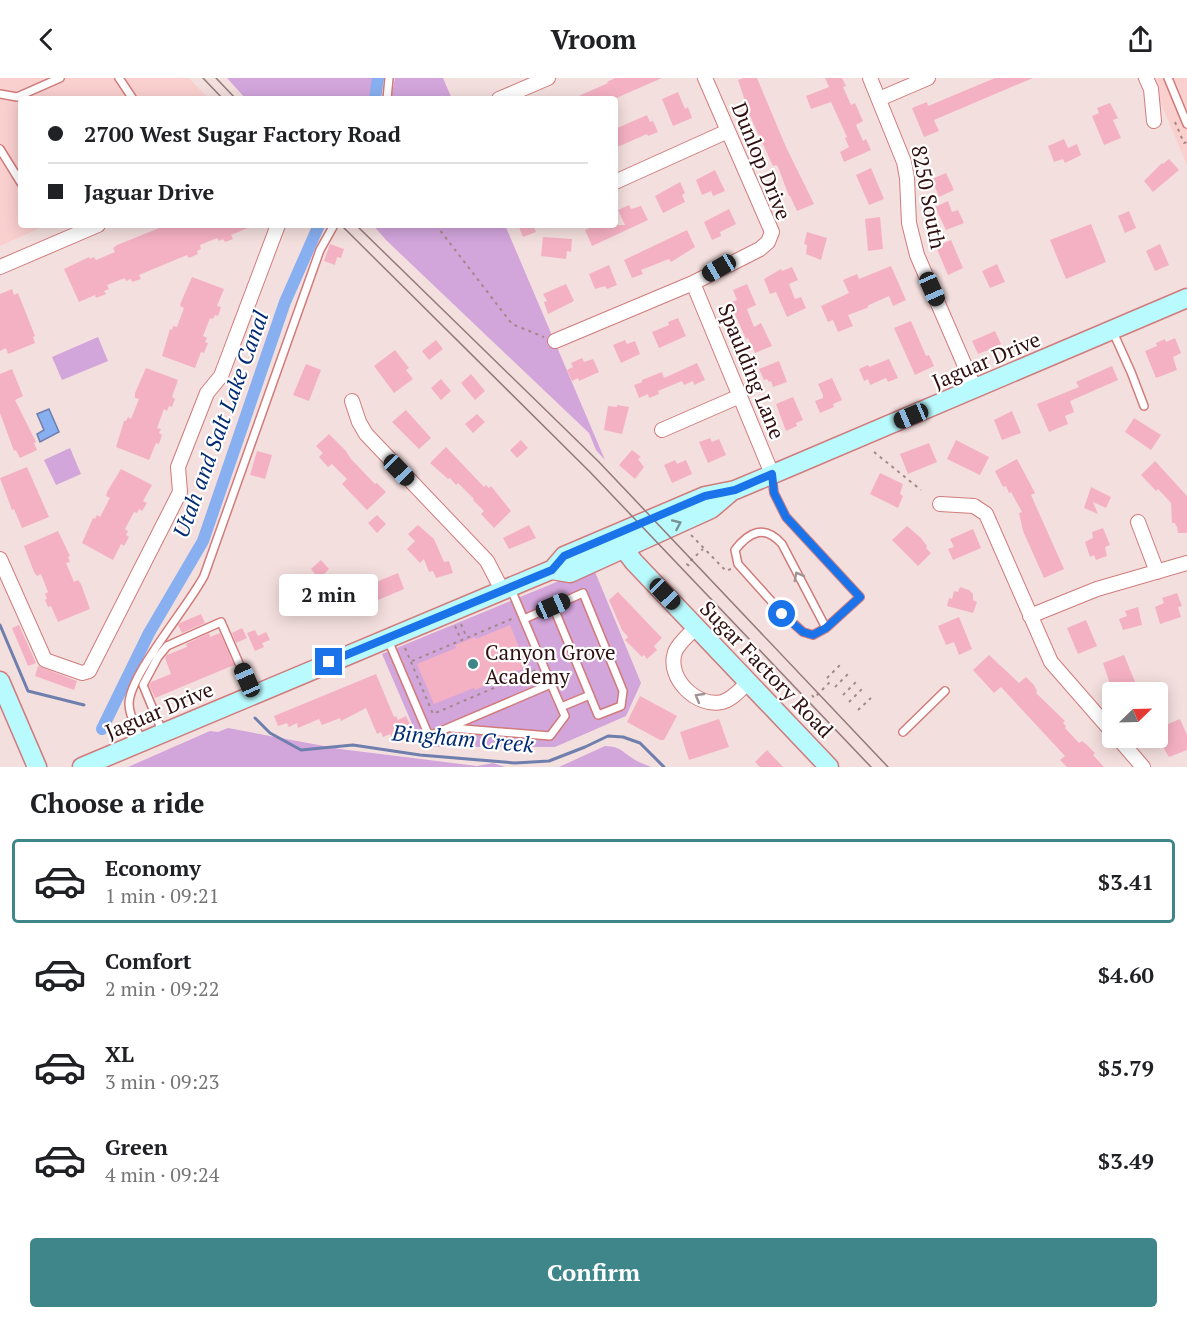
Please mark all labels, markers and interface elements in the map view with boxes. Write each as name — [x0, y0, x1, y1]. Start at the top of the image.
text: Vroom — [550, 21, 637, 57]
icon: back — [30, 23, 63, 56]
icon: share — [1124, 23, 1157, 56]
street label: Dunlop Drive — [726, 98, 798, 224]
text: 2700 West Sugar Factory Road — [84, 119, 401, 148]
street label: 8250 South — [905, 143, 953, 251]
text: Jaguar Drive — [84, 177, 214, 206]
car — [699, 251, 739, 285]
car — [916, 269, 948, 309]
street label: Spaulding Lane — [712, 299, 792, 443]
water label: Utah and Salt Lake Canal — [166, 307, 274, 541]
street label: Jaguar Drive — [928, 325, 1044, 395]
car — [891, 401, 931, 431]
car — [380, 451, 418, 489]
one-way arrow — [671, 519, 682, 531]
one-way arrow — [794, 572, 805, 583]
callout: 2 min — [280, 575, 378, 617]
car — [646, 575, 684, 613]
text: 2 min — [301, 581, 356, 608]
car — [533, 590, 573, 622]
street label: Sugar Factory Road — [694, 594, 840, 744]
route start — [768, 600, 795, 627]
place label: Canyon Grove Academy — [485, 638, 616, 690]
route end — [315, 648, 342, 675]
marker: Canyon Grove Academy — [466, 657, 480, 671]
car — [231, 660, 263, 700]
street label: Jaguar Drive — [101, 675, 217, 745]
north arrow — [1102, 682, 1168, 748]
map controls — [1102, 682, 1168, 748]
one-way arrow — [695, 693, 705, 705]
water label: Bingham Creek — [390, 717, 535, 759]
text: Choose a ride — [30, 785, 205, 821]
text: Economy — [105, 853, 201, 882]
icon: car — [33, 854, 87, 908]
text: $3.41 — [1098, 867, 1154, 896]
text: 1 min · 09:21 — [105, 882, 219, 909]
text: Comfort — [105, 946, 191, 975]
icon: car — [33, 947, 87, 1001]
text: $4.60 — [1098, 960, 1154, 989]
text: 2 min · 09:22 — [105, 975, 219, 1002]
text: XL — [105, 1039, 134, 1068]
icon: car — [33, 1040, 87, 1094]
text: $5.79 — [1098, 1053, 1154, 1082]
text: 3 min · 09:23 — [105, 1068, 219, 1095]
text: Green — [105, 1132, 168, 1161]
icon: car — [33, 1133, 87, 1187]
text: $3.49 — [1098, 1146, 1154, 1175]
text: 4 min · 09:24 — [105, 1161, 219, 1188]
button: Confirm — [30, 1238, 1157, 1307]

